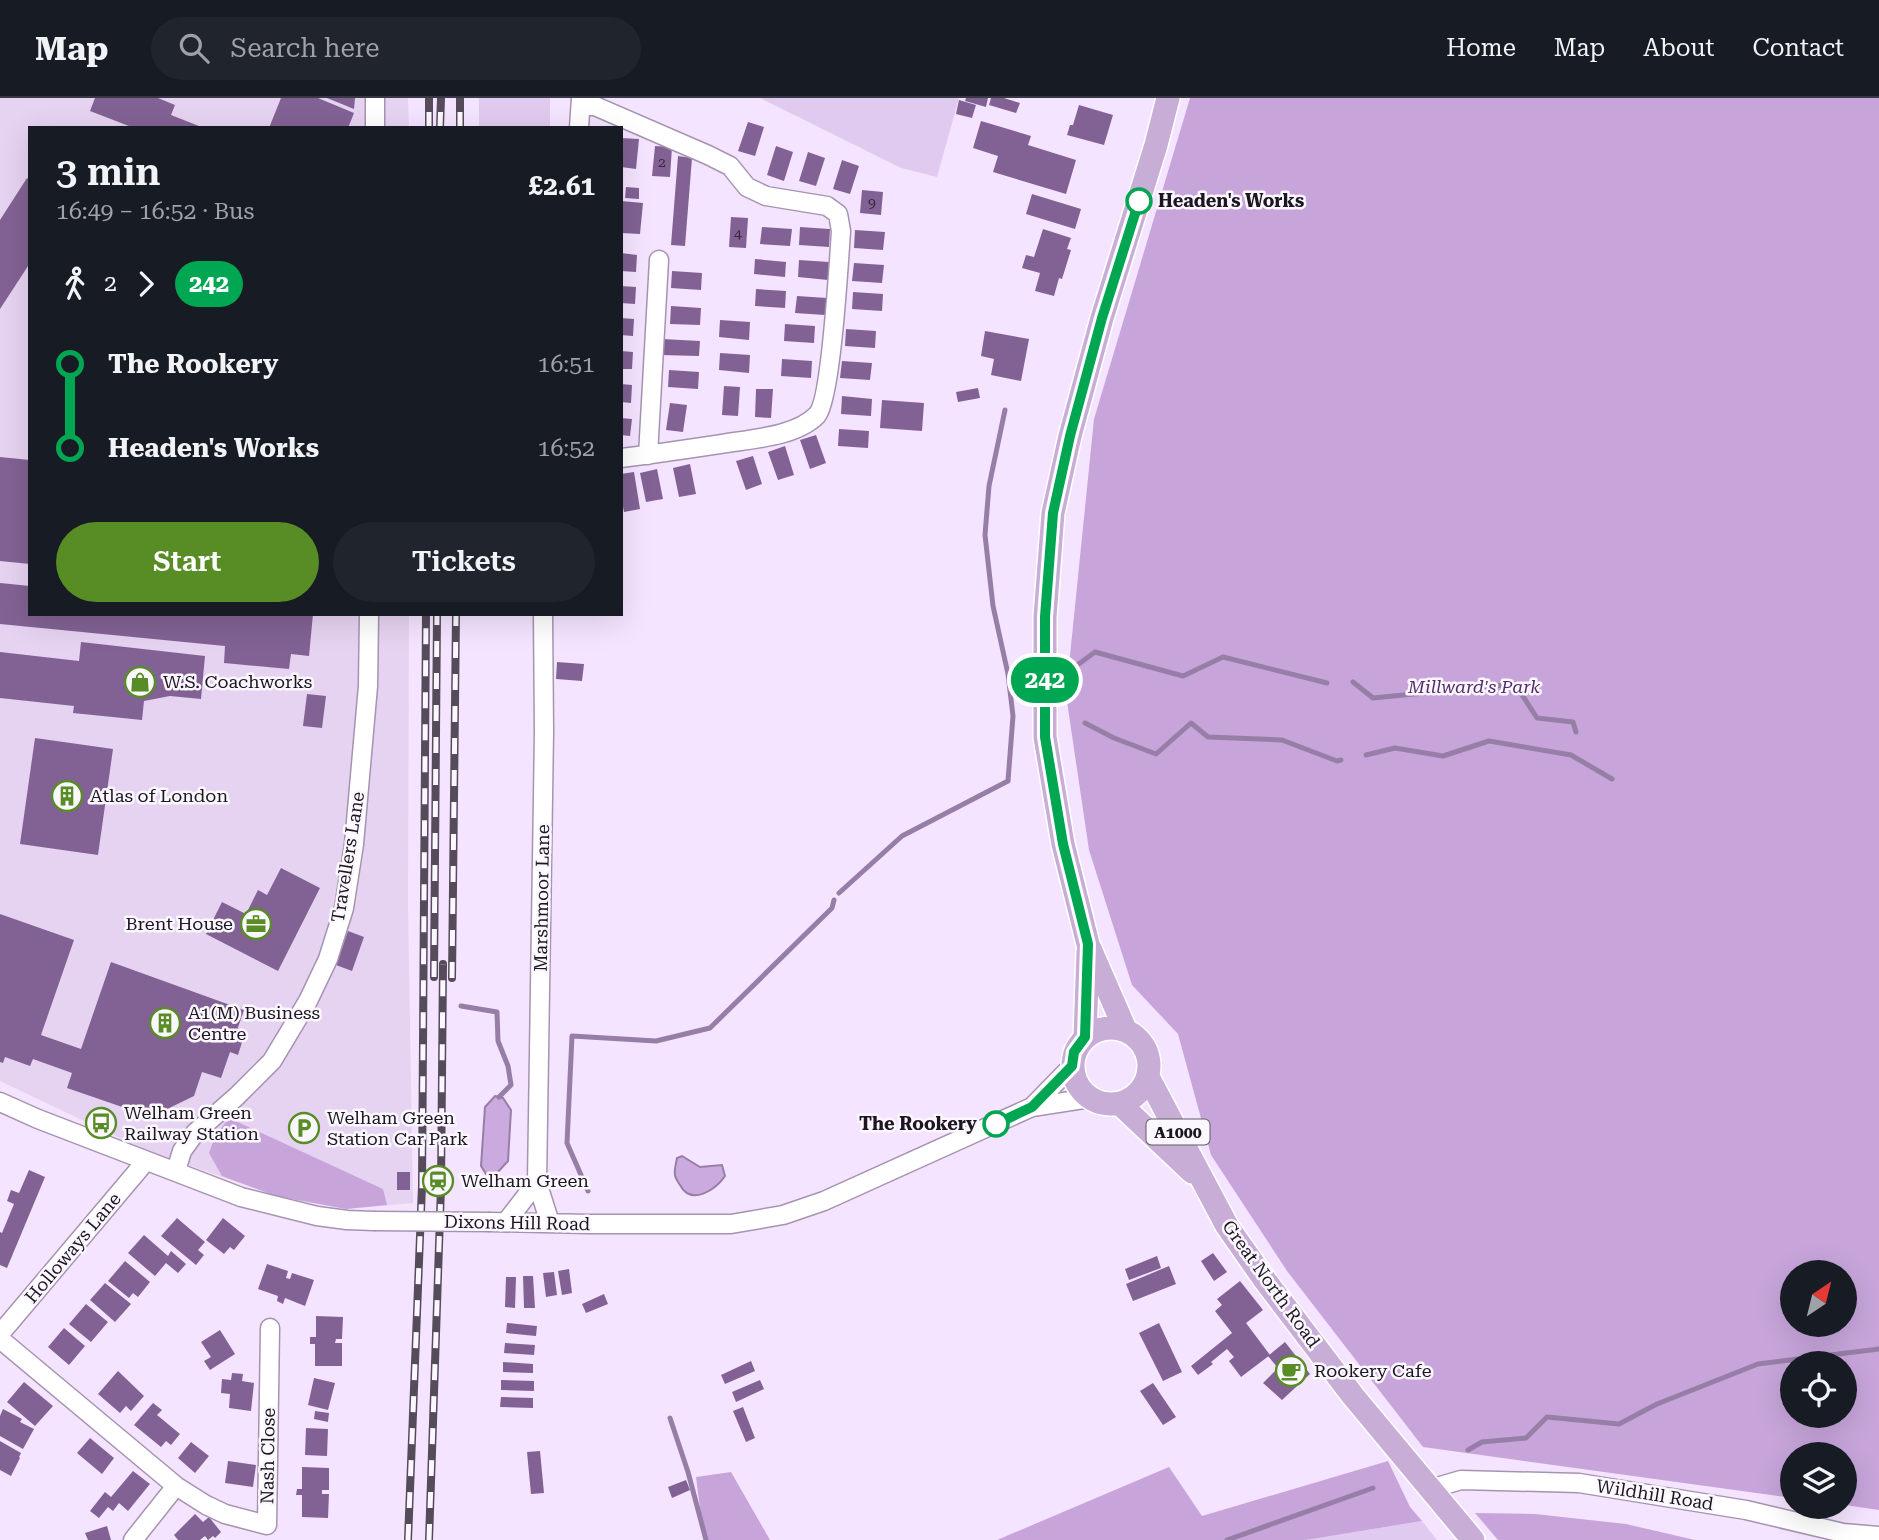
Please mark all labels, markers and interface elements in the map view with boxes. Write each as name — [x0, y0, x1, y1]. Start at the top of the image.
search box — [151, 17, 641, 80]
text: Map — [35, 29, 109, 68]
icon: search — [175, 29, 213, 67]
text: Search here — [231, 33, 380, 63]
text: Home — [1446, 34, 1516, 62]
text: Map — [1554, 34, 1605, 62]
text: About — [1643, 34, 1714, 62]
text: Contact — [1752, 34, 1844, 62]
text: 3 min — [56, 150, 161, 194]
house number: 2 — [658, 154, 666, 170]
text: £2.61 — [529, 171, 595, 201]
marker: Headen's Works — [1126, 188, 1152, 214]
place label: Headen's Works — [1158, 190, 1304, 211]
house number: 9 — [868, 195, 876, 211]
text: 16:49 – 16:52 · Bus — [56, 198, 254, 225]
house number: 4 — [734, 225, 742, 241]
icon: walk — [56, 265, 94, 303]
icon: forward — [127, 265, 165, 303]
text: 2 — [104, 270, 117, 297]
text: 242 — [189, 270, 229, 298]
text: The Rookery — [108, 349, 279, 379]
text: 16:51 — [538, 351, 595, 378]
text: Headen's Works — [108, 433, 319, 463]
text: 16:52 — [538, 435, 595, 462]
button: Start — [56, 522, 319, 602]
button: Tickets — [333, 522, 595, 602]
line badge: 242 — [1005, 657, 1085, 703]
shop icon: W.S. Coachworks — [123, 665, 157, 699]
text: 242 — [1025, 666, 1065, 694]
place label: W.S. Coachworks — [163, 671, 312, 692]
park label: Millward's Park — [1407, 676, 1540, 697]
building icon: Atlas of London — [50, 779, 84, 813]
place label: Atlas of London — [90, 785, 228, 806]
street label: Travellers Lane — [327, 790, 368, 924]
street label: Marshmoor Lane — [530, 824, 553, 972]
office icon: Brent House — [239, 907, 273, 941]
place label: Brent House — [126, 913, 233, 934]
place label: A1(M) Business Centre — [188, 1002, 320, 1044]
building icon: A1(M) Business Centre — [148, 1006, 182, 1040]
place label: Welham Green Railway Station — [124, 1102, 259, 1144]
bus stop icon: Welham Green Railway Station — [84, 1106, 118, 1140]
place label: Welham Green Station Car Park — [327, 1107, 468, 1149]
parking icon: Welham Green Station Car Park — [287, 1111, 321, 1145]
marker: The Rookery — [983, 1111, 1009, 1137]
place label: The Rookery — [859, 1113, 977, 1134]
road number: A1000 — [1146, 1120, 1210, 1144]
station icon: Welham Green — [421, 1164, 455, 1198]
place label: Welham Green — [461, 1170, 589, 1191]
street label: Holloways Lane — [20, 1188, 125, 1307]
street label: Dixons Hill Road — [444, 1211, 591, 1234]
street label: Great North Road — [1218, 1216, 1325, 1352]
north arrow — [1780, 1260, 1857, 1337]
map controls — [1780, 1260, 1857, 1519]
button: locate — [1780, 1351, 1857, 1428]
cafe icon: Rookery Cafe — [1274, 1354, 1308, 1388]
place label: Rookery Cafe — [1314, 1360, 1432, 1381]
street label: Nash Close — [256, 1407, 279, 1504]
button: layers — [1780, 1442, 1857, 1519]
street label: Wildhill Road — [1595, 1475, 1716, 1514]

